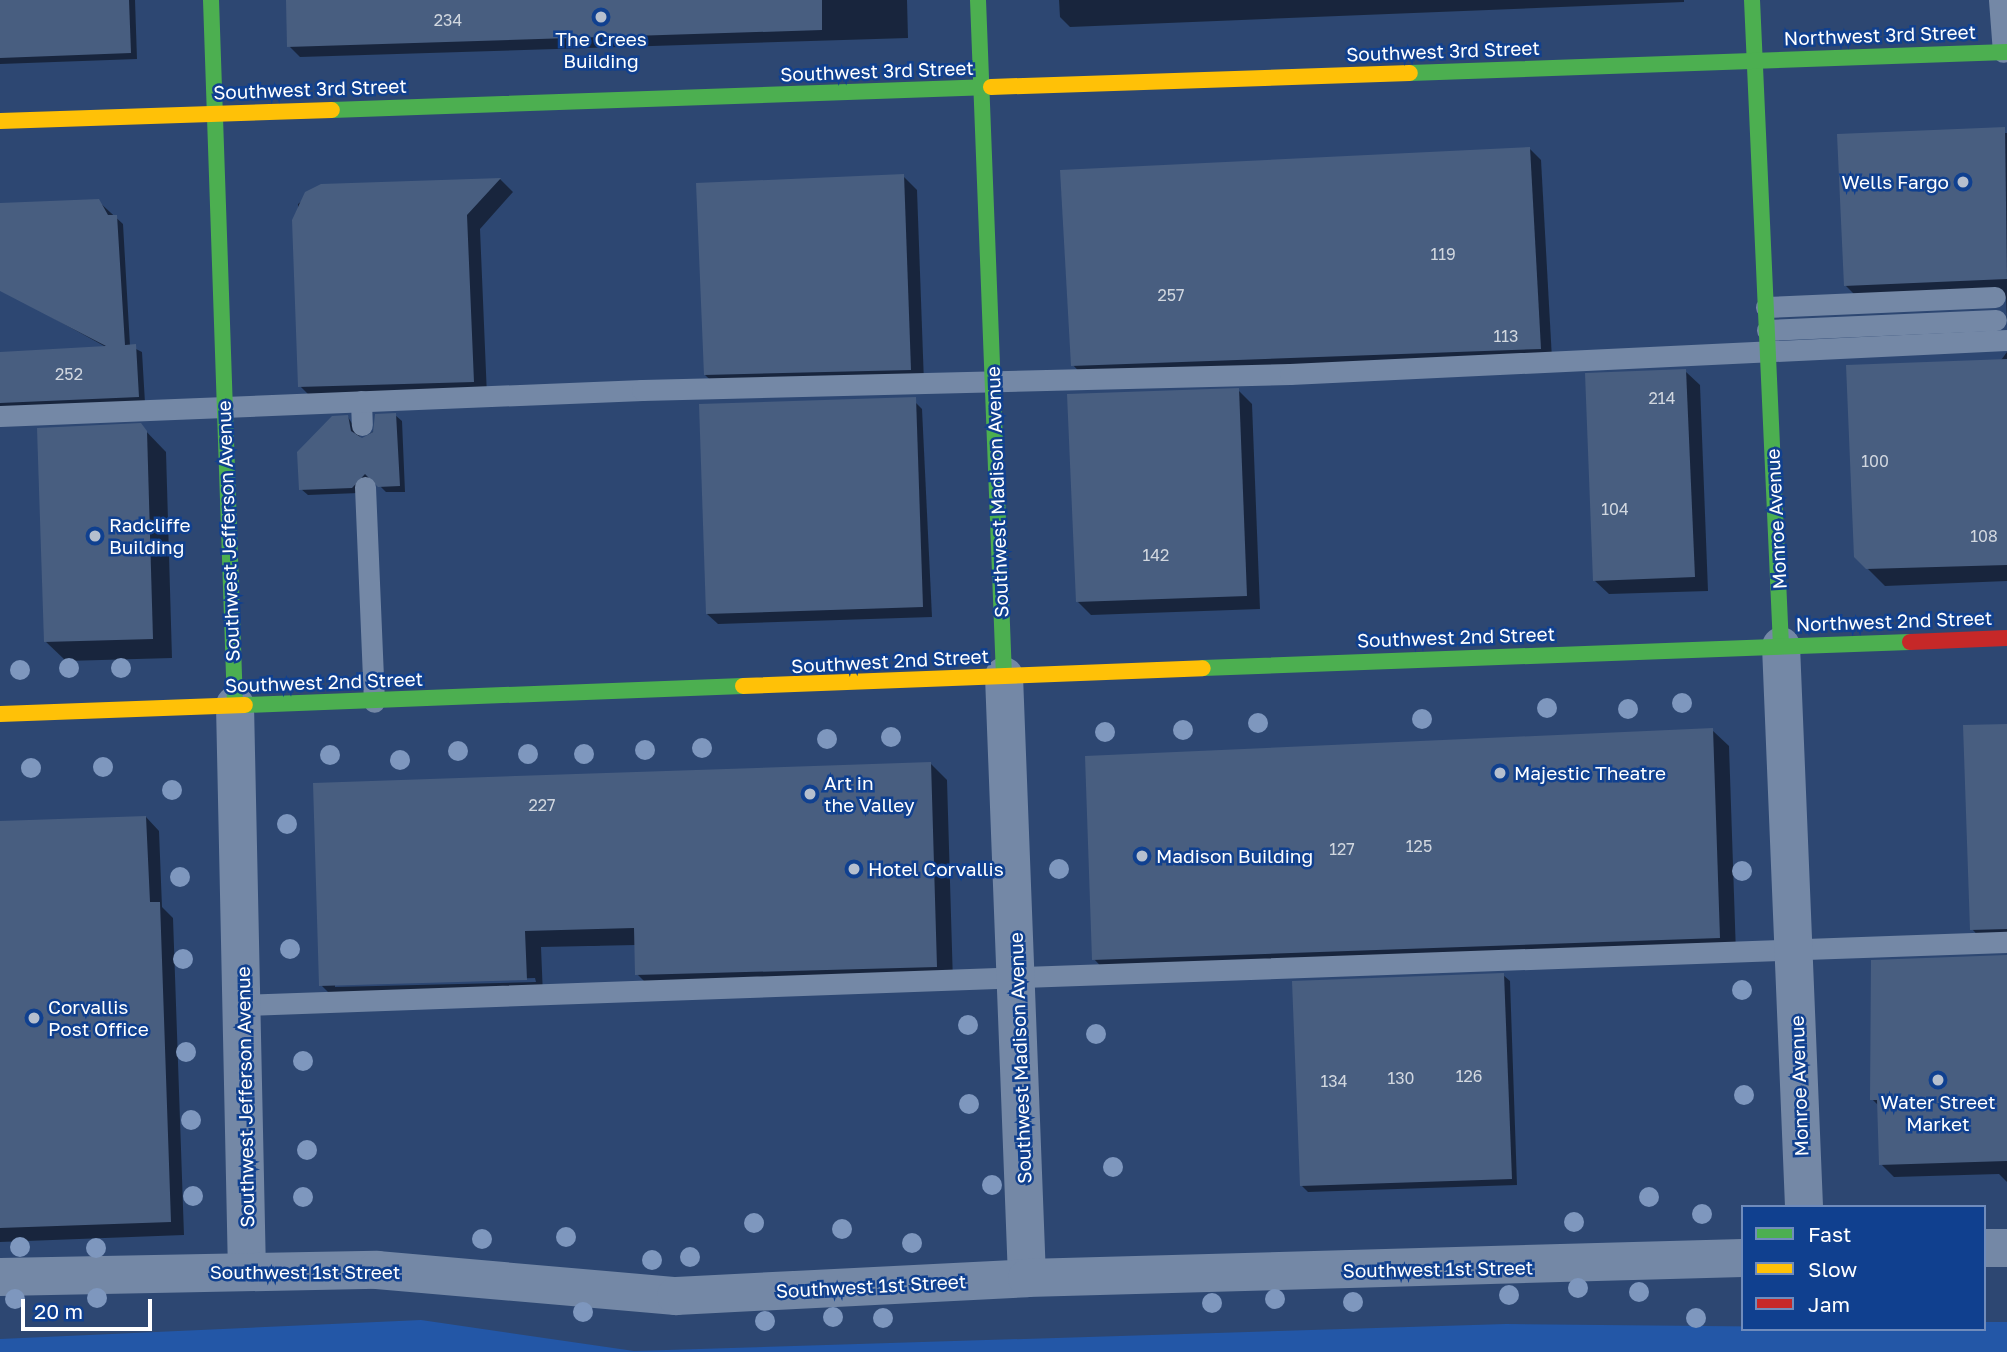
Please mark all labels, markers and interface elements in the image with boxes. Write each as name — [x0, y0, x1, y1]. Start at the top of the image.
marker: The Crees Building — [593, 9, 609, 25]
house number: 234 — [434, 10, 462, 30]
street label: Northwest 3rd Street — [1783, 20, 1977, 50]
place label: The Crees Building — [555, 28, 647, 72]
street label: Southwest 3rd Street — [1346, 36, 1540, 66]
street label: Southwest 3rd Street — [780, 56, 974, 86]
street label: Southwest 3rd Street — [213, 74, 407, 104]
place label: Wells Fargo — [1842, 171, 1949, 193]
marker: Wells Fargo — [1955, 174, 1971, 190]
house number: 119 — [1430, 244, 1456, 264]
house number: 257 — [1157, 285, 1185, 305]
house number: 113 — [1494, 326, 1518, 346]
house number: 252 — [55, 364, 83, 384]
street label: Southwest Madison Avenue — [981, 366, 1013, 618]
house number: 214 — [1649, 388, 1675, 408]
street label: Southwest Jefferson Avenue — [212, 400, 244, 662]
street label: Monroe Avenue — [1761, 448, 1791, 590]
house number: 100 — [1861, 451, 1889, 471]
house number: 104 — [1601, 499, 1629, 519]
place label: Radcliffe Building — [109, 514, 191, 558]
house number: 108 — [1970, 526, 1998, 546]
marker: Radcliffe Building — [87, 528, 103, 544]
house number: 142 — [1143, 545, 1169, 565]
street label: Northwest 2nd Street — [1795, 606, 1993, 636]
street label: Southwest 2nd Street — [1357, 622, 1555, 652]
street label: Southwest 2nd Street — [790, 644, 990, 678]
street label: Southwest 2nd Street — [225, 667, 423, 697]
place label: Majestic Theatre — [1514, 762, 1666, 784]
marker: Majestic Theatre — [1492, 765, 1508, 781]
place label: Art in the Valley — [824, 772, 915, 816]
marker: Art in the Valley — [802, 786, 818, 802]
house number: 227 — [528, 795, 556, 815]
house number: 125 — [1406, 836, 1432, 856]
house number: 127 — [1329, 839, 1355, 859]
place label: Madison Building — [1156, 845, 1313, 867]
marker: Madison Building — [1134, 848, 1150, 864]
place label: Hotel Corvallis — [868, 858, 1004, 880]
marker: Hotel Corvallis — [846, 861, 862, 877]
street label: Southwest Madison Avenue — [1004, 932, 1036, 1184]
street label: Southwest Jefferson Avenue — [231, 966, 259, 1228]
place label: Corvallis Post Office — [48, 996, 149, 1040]
marker: Corvallis Post Office — [26, 1010, 42, 1026]
street label: Monroe Avenue — [1785, 1015, 1813, 1157]
house number: 126 — [1456, 1066, 1482, 1086]
house number: 130 — [1387, 1068, 1415, 1088]
house number: 134 — [1321, 1071, 1347, 1091]
marker: Water Street Market — [1930, 1072, 1946, 1088]
place label: Water Street Market — [1880, 1091, 1996, 1135]
legend — [1741, 1205, 1986, 1331]
text: Fast — [1808, 1221, 1851, 1247]
street label: Southwest 1st Street — [1342, 1256, 1534, 1282]
text: Slow — [1808, 1256, 1857, 1282]
street label: Southwest 1st Street — [210, 1261, 400, 1283]
street label: Southwest 1st Street — [775, 1270, 967, 1302]
scale bar — [24, 1286, 156, 1330]
text: Jam — [1808, 1291, 1850, 1317]
text: 20 m — [34, 1298, 83, 1324]

